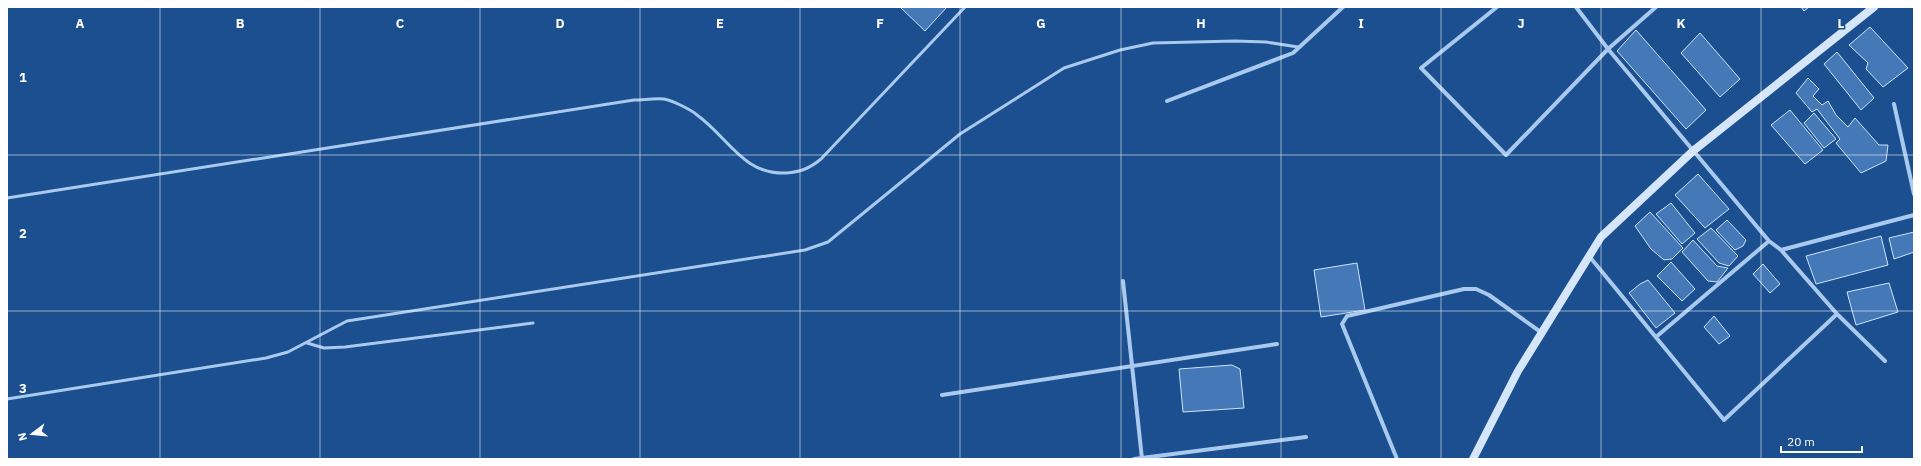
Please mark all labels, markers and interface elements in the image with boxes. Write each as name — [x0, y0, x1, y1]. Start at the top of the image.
text: A — [76, 15, 85, 32]
text: B — [236, 15, 245, 32]
text: C — [396, 15, 405, 32]
text: D — [555, 15, 565, 32]
text: E — [716, 15, 724, 32]
text: F — [876, 15, 884, 32]
text: G — [1036, 15, 1046, 32]
text: H — [1196, 15, 1206, 32]
text: I — [1358, 15, 1364, 32]
text: J — [1517, 15, 1525, 32]
text: K — [1676, 15, 1686, 32]
text: L — [1838, 15, 1845, 32]
text: 1 — [19, 69, 27, 86]
text: 2 — [19, 225, 27, 242]
text: 3 — [19, 380, 27, 397]
north arrow — [12, 414, 52, 454]
scale bar — [1781, 428, 1862, 454]
text: N — [15, 431, 30, 443]
text: 20 m — [1787, 434, 1815, 449]

